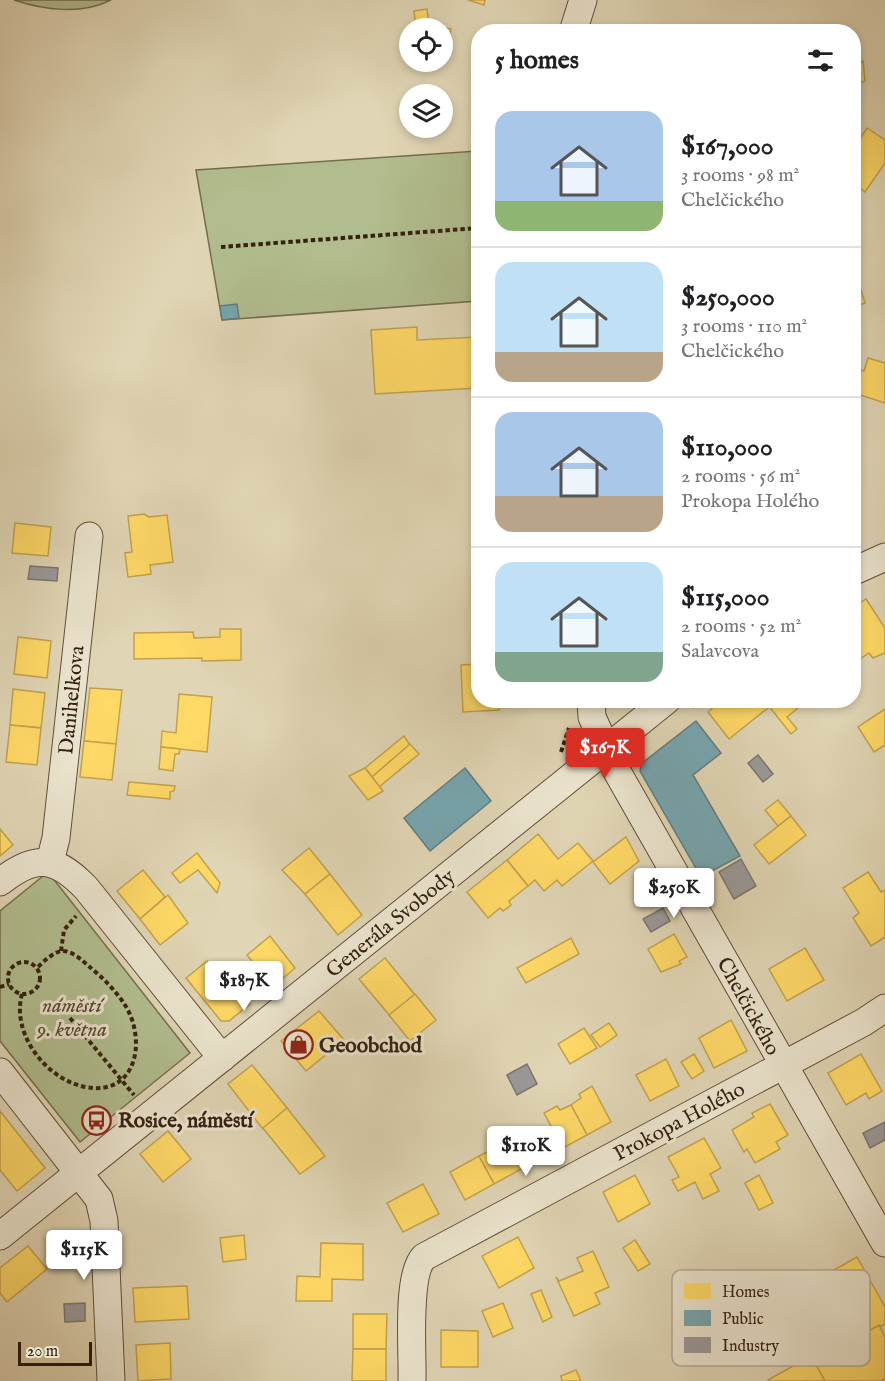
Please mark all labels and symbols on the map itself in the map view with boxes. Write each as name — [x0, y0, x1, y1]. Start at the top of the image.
street label: Danihelkova — [53, 643, 92, 756]
pin: $167K — [563, 728, 647, 779]
street label: Generála Svobody — [321, 863, 461, 984]
pin: $250K — [632, 868, 716, 919]
street label: Chelčického — [710, 953, 786, 1061]
pin: $187K — [202, 961, 286, 1012]
park label: náměstí 9. května — [36, 993, 107, 1044]
shop icon: Geoobchod — [282, 1029, 314, 1061]
place label: Geoobchod — [319, 1033, 423, 1060]
street label: Prokopa Holého — [609, 1076, 750, 1168]
bus stop icon: Rosice, náměstí — [81, 1104, 113, 1136]
place label: Rosice, náměstí — [118, 1108, 256, 1135]
pin: $110K — [484, 1126, 568, 1177]
pin: $115K — [42, 1230, 126, 1281]
legend — [672, 1270, 870, 1366]
text: Homes — [722, 1283, 770, 1303]
text: Public — [722, 1310, 764, 1330]
text: Industry — [722, 1337, 779, 1357]
scale bar — [18, 1339, 92, 1366]

